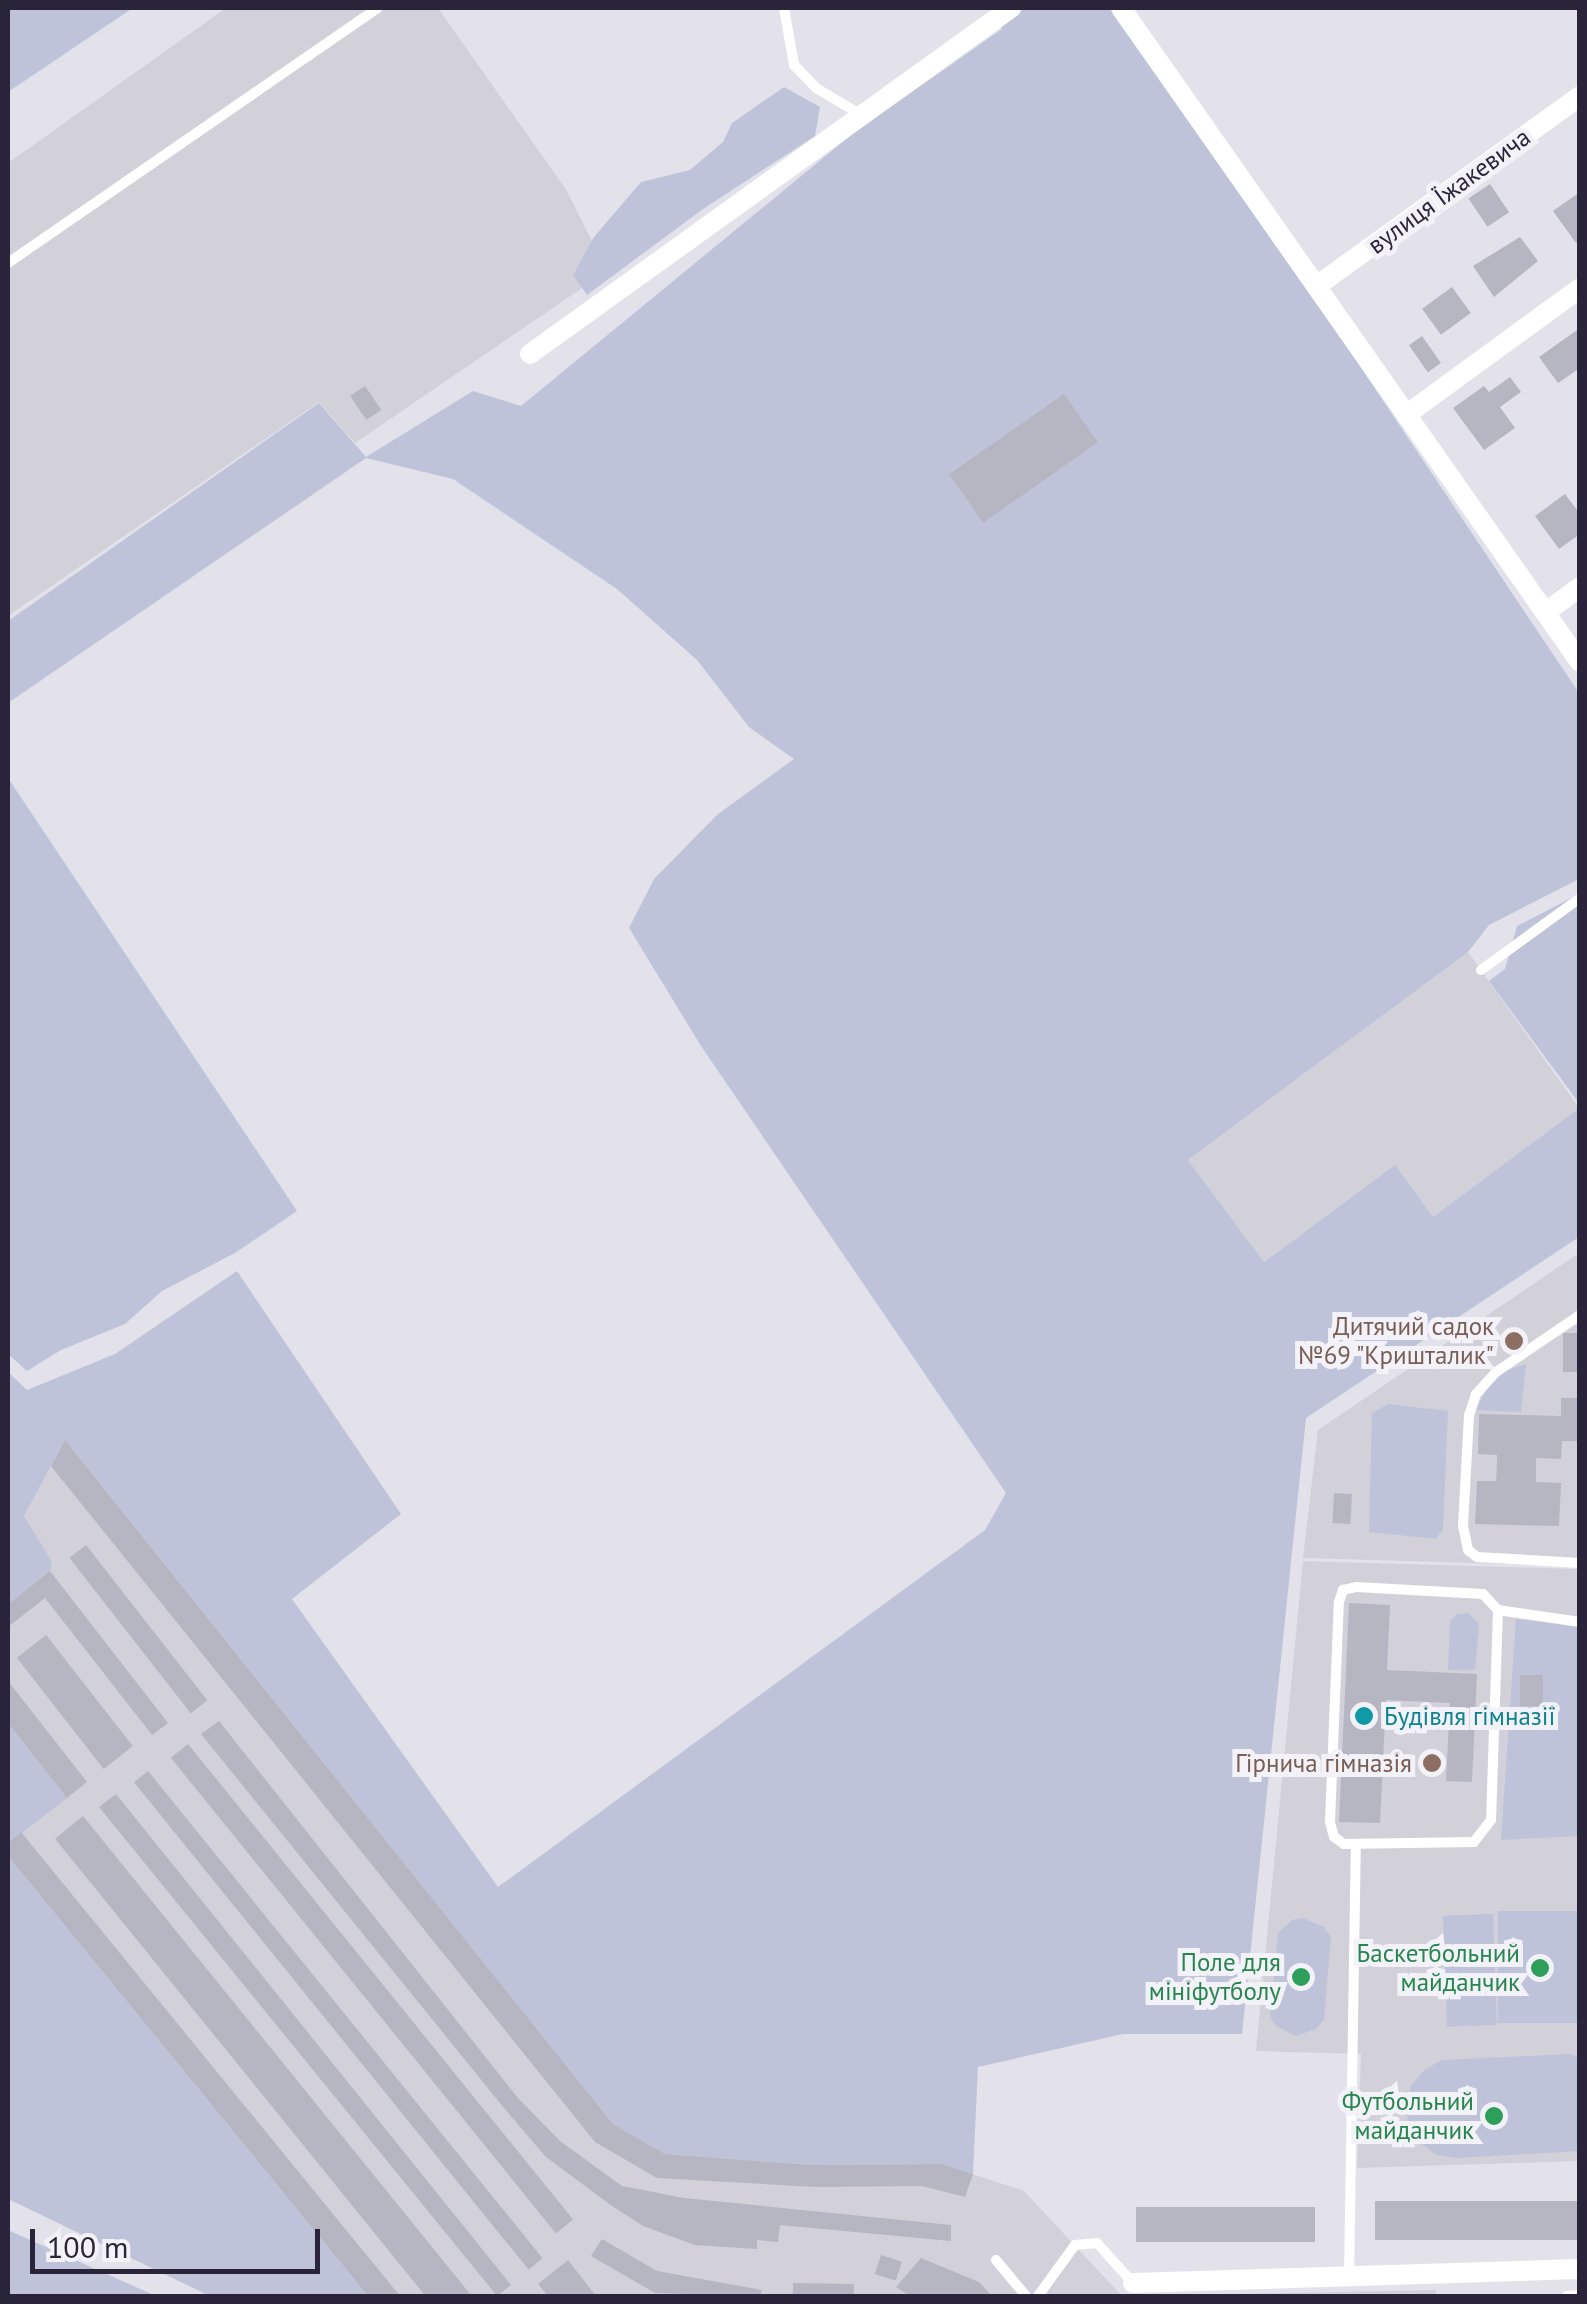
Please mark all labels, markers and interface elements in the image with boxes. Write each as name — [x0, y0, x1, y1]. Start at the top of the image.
street label: вулиця Їжакевича — [1362, 122, 1536, 260]
place label: Дитячий садок №69 "Кришталик" — [1296, 1312, 1494, 1371]
marker: Дитячий садок №69 "Кришталик" — [1503, 1330, 1525, 1352]
place label: Будівля гімназії — [1384, 1701, 1555, 1731]
marker: Будівля гімназії — [1353, 1705, 1375, 1727]
place label: Гірнича гімназія — [1235, 1748, 1412, 1778]
marker: Гірнича гімназія — [1421, 1752, 1443, 1774]
place label: Баскетбольний майданчик — [1357, 1939, 1520, 1998]
place label: Поле для мініфутболу — [1149, 1948, 1281, 2007]
marker: Баскетбольний майданчик — [1529, 1957, 1551, 1979]
marker: Поле для мініфутболу — [1290, 1966, 1312, 1988]
place label: Футбольний майданчик — [1342, 2087, 1474, 2146]
marker: Футбольний майданчик — [1483, 2105, 1505, 2127]
scale bar — [35, 2209, 325, 2271]
text: 100 m — [47, 2227, 128, 2266]

